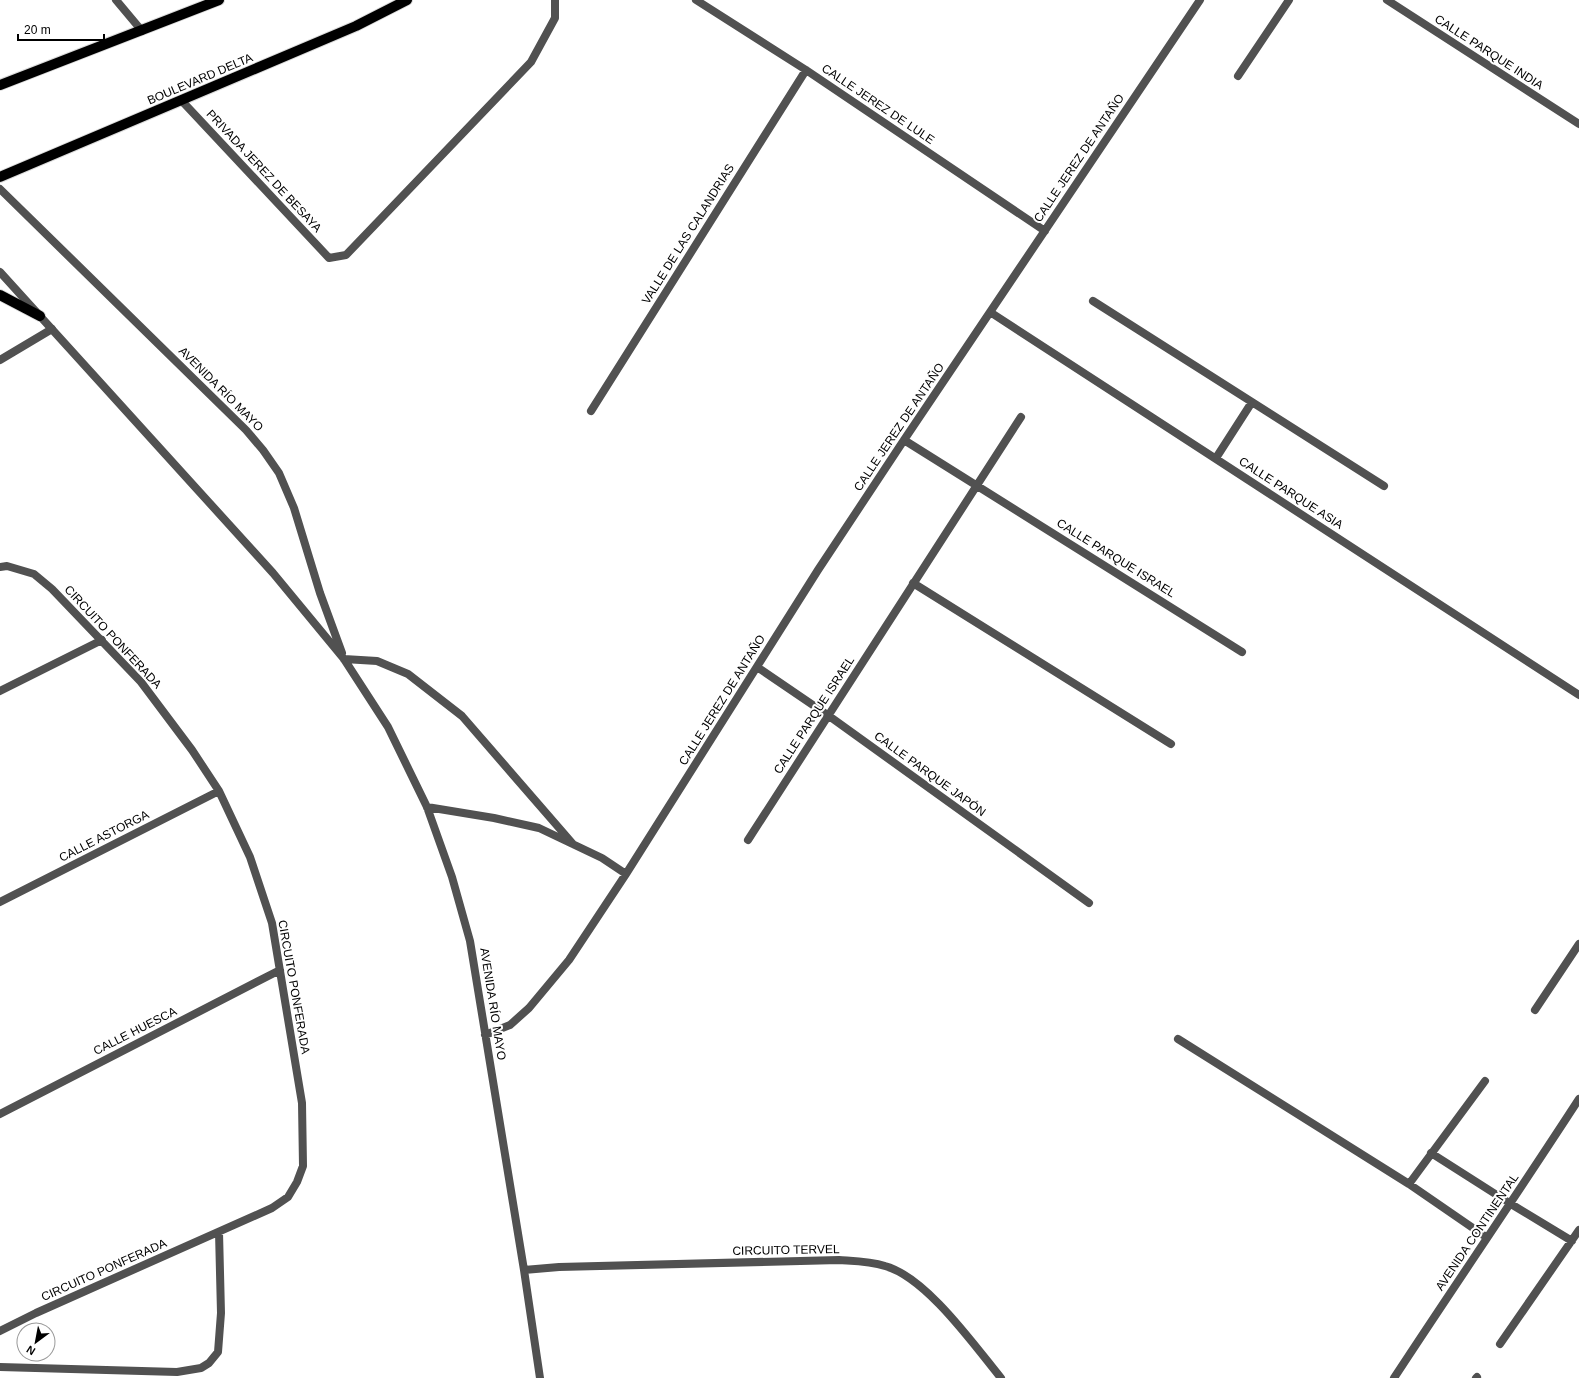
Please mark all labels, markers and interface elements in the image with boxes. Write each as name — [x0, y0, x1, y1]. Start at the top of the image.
street label: CALLE PARQUE INDIA — [1432, 12, 1546, 92]
scale bar — [18, 16, 104, 42]
text: 20 m — [24, 23, 51, 37]
street label: BOULEVARD DELTA — [145, 50, 255, 108]
street label: CALLE JEREZ DE LULE — [819, 61, 937, 147]
street label: CALLE JEREZ DE ANTAÑO — [1031, 91, 1127, 225]
street label: PRIVADA JEREZ DE BESAYA — [204, 107, 324, 235]
street label: VALLE DE LAS CALANDRIAS — [639, 161, 737, 307]
street label: AVENIDA RÍO MAYO — [176, 343, 267, 434]
street label: CALLE JEREZ DE ANTAÑO — [851, 360, 947, 494]
street label: CALLE PARQUE ASIA — [1236, 454, 1346, 532]
street label: CALLE PARQUE ISRAEL — [1054, 516, 1178, 600]
street label: CIRCUITO PONFERADA — [62, 583, 164, 691]
street label: CALLE JEREZ DE ANTAÑO — [676, 632, 768, 768]
street label: CALLE PARQUE ISRAEL — [771, 653, 857, 776]
street label: CALLE PARQUE JAPÓN — [871, 728, 989, 819]
street label: CALLE ASTORGA — [57, 807, 151, 865]
street label: CIRCUITO PONFERADA — [275, 919, 313, 1055]
street label: AVENIDA RÍO MAYO — [477, 947, 510, 1061]
street label: CALLE HUESCA — [91, 1004, 179, 1058]
street label: AVENIDA CONTINENTAL — [1433, 1171, 1522, 1293]
street label: CIRCUITO PONFERADA — [39, 1236, 169, 1304]
street label: CIRCUITO TERVEL — [732, 1242, 840, 1258]
north arrow — [16, 1322, 56, 1362]
text: N — [24, 1343, 37, 1358]

